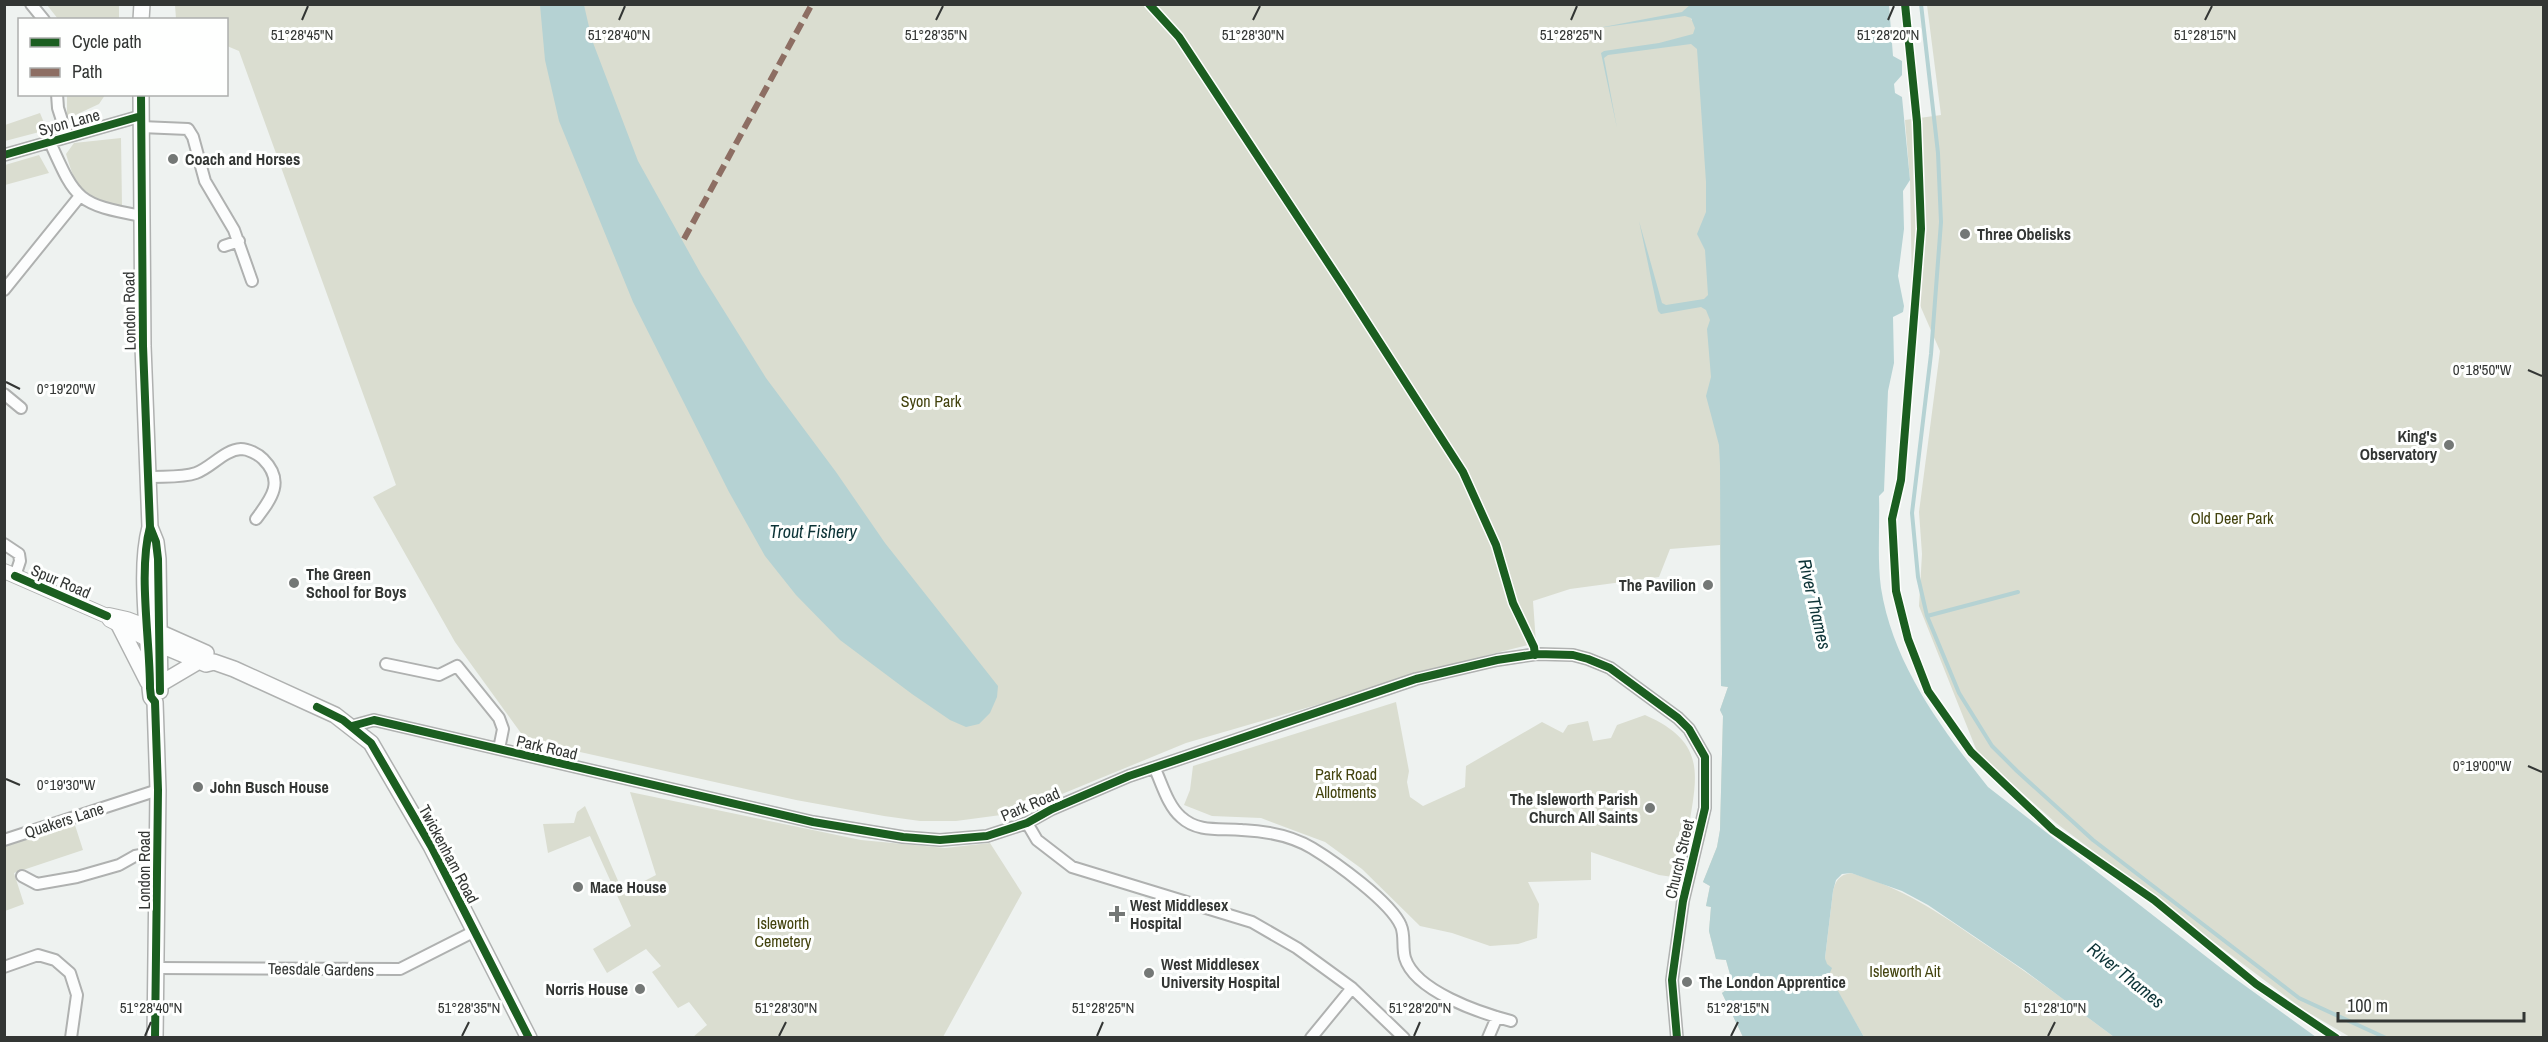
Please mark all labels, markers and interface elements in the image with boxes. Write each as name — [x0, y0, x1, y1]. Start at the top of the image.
legend — [18, 18, 228, 96]
text: 51°28'45"N — [271, 24, 333, 45]
text: 51°28'40"N — [588, 24, 650, 45]
text: 51°28'35"N — [905, 24, 967, 45]
text: 51°28'30"N — [1222, 24, 1284, 45]
text: 51°28'25"N — [1540, 24, 1602, 45]
text: 51°28'20"N — [1857, 24, 1919, 45]
text: 51°28'15"N — [2174, 24, 2236, 45]
text: Cycle path — [72, 29, 142, 54]
text: Path — [72, 59, 102, 84]
street label: Syon Lane — [36, 103, 102, 141]
place label: Coach and Horses — [185, 148, 300, 170]
marker: Coach and Horses — [166, 152, 180, 166]
place label: Three Obelisks — [1977, 223, 2071, 245]
marker: Three Obelisks — [1958, 227, 1972, 241]
street label: London Road — [117, 271, 141, 351]
text: 0°18'50"W — [2453, 359, 2512, 380]
text: 0°19'20"W — [37, 378, 96, 399]
park label: Syon Park — [901, 390, 962, 412]
place label: King's Observatory — [2360, 425, 2438, 465]
marker: King's Observatory — [2442, 438, 2456, 452]
park label: Old Deer Park — [2190, 507, 2274, 529]
water label: Trout Fishery — [769, 519, 858, 544]
water label: River Thames — [1792, 556, 1838, 652]
street label: Spur Road — [28, 559, 94, 603]
place label: The Green School for Boys — [306, 563, 407, 603]
place label: The Pavilion — [1619, 574, 1696, 596]
marker: The Green School for Boys — [287, 576, 301, 590]
marker: The Pavilion — [1701, 578, 1715, 592]
street label: Park Road — [514, 729, 580, 765]
text: 0°19'00"W — [2453, 755, 2512, 776]
park label: Park Road Allotments — [1314, 763, 1377, 803]
text: 0°19'30"W — [37, 774, 96, 795]
place label: John Busch House — [210, 776, 329, 798]
marker: John Busch House — [191, 780, 205, 794]
street label: Park Road — [997, 782, 1063, 826]
place label: The Isleworth Parish Church All Saints — [1510, 788, 1638, 828]
street label: Quakers Lane — [21, 797, 107, 843]
street label: Twickenham Road — [414, 801, 484, 907]
marker: The Isleworth Parish Church All Saints — [1643, 801, 1657, 815]
street label: Church Street — [1659, 817, 1699, 901]
street label: London Road — [133, 831, 155, 909]
place label: Mace House — [590, 876, 667, 898]
marker: Mace House — [571, 880, 585, 894]
place label: West Middlesex Hospital — [1130, 894, 1229, 934]
marker: West Middlesex Hospital — [1108, 905, 1126, 923]
park label: Isleworth Cemetery — [755, 912, 812, 952]
water label: River Thames — [2082, 936, 2170, 1014]
place label: West Middlesex University Hospital — [1161, 953, 1280, 993]
street label: Teesdale Gardens — [268, 957, 374, 981]
park label: Isleworth Ait — [1869, 960, 1941, 982]
marker: West Middlesex University Hospital — [1142, 966, 1156, 980]
place label: The London Apprentice — [1699, 971, 1846, 993]
marker: The London Apprentice — [1680, 975, 1694, 989]
place label: Norris House — [546, 978, 628, 1000]
marker: Norris House — [633, 982, 647, 996]
scale bar — [2338, 985, 2524, 1023]
text: 100 m — [2347, 993, 2388, 1018]
text: 51°28'40"N — [120, 997, 182, 1018]
text: 51°28'35"N — [438, 997, 500, 1018]
text: 51°28'30"N — [755, 997, 817, 1018]
text: 51°28'25"N — [1072, 997, 1134, 1018]
text: 51°28'20"N — [1389, 997, 1451, 1018]
text: 51°28'15"N — [1707, 997, 1769, 1018]
text: 51°28'10"N — [2024, 997, 2086, 1018]

